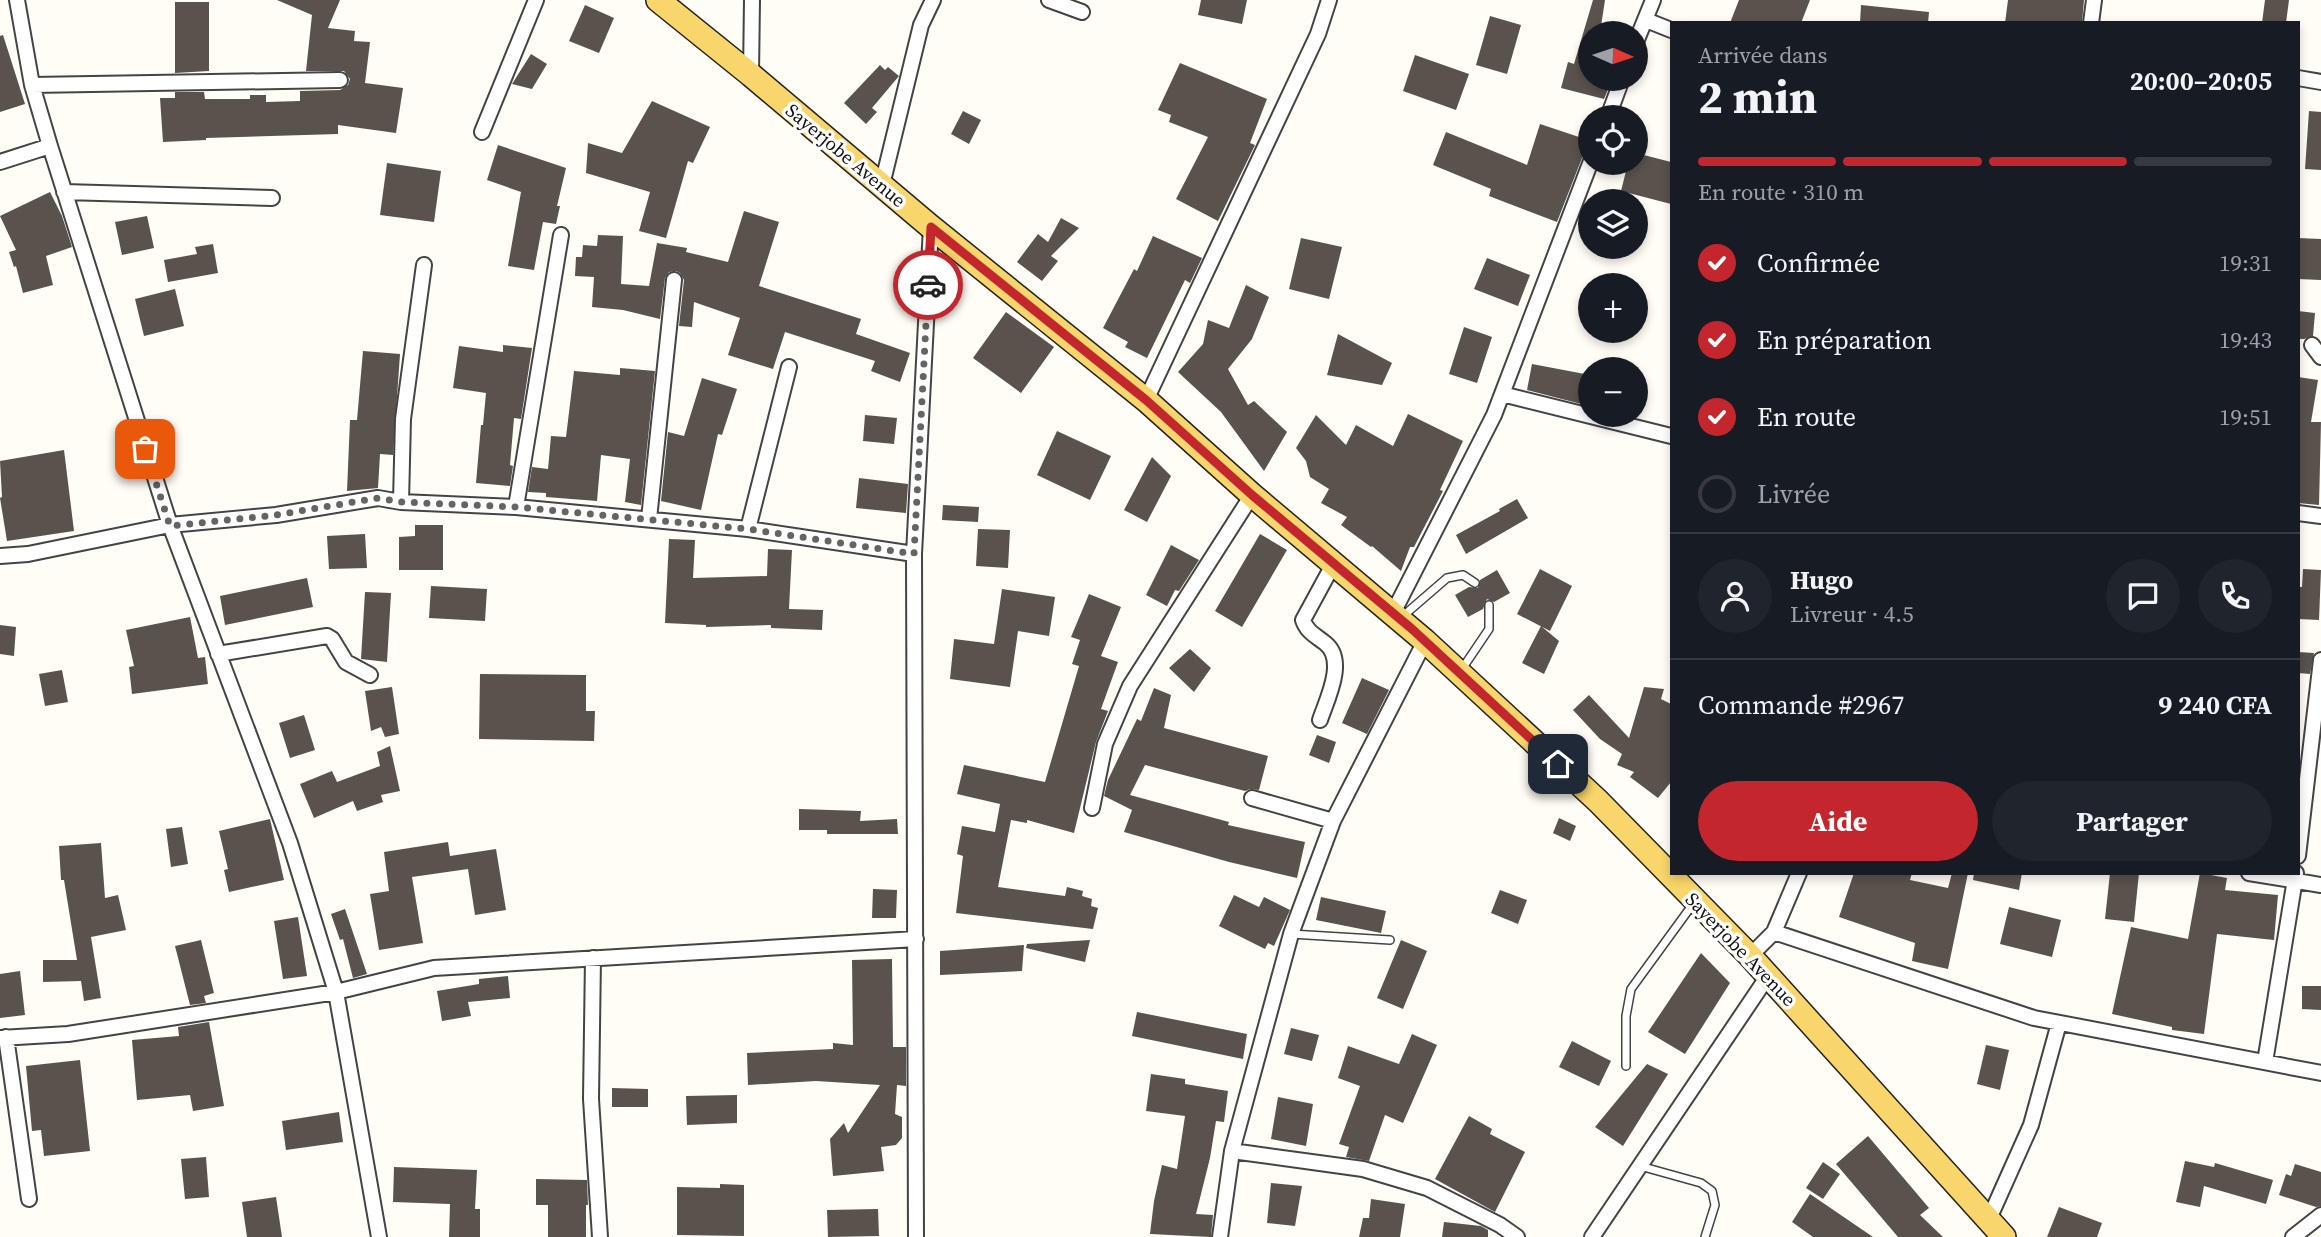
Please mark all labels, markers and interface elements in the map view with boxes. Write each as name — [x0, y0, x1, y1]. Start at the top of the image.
north arrow — [1578, 21, 1648, 91]
map controls — [1578, 21, 1648, 427]
text: Arrivée dans — [1698, 39, 1828, 71]
text: 20:00–20:05 — [2130, 63, 2272, 99]
text: 2 min — [1698, 65, 1817, 128]
street label: Sayerjobe Avenue — [780, 97, 912, 213]
button: locate — [1578, 105, 1648, 175]
text: En route · 310 m — [1698, 176, 1864, 208]
button: layers — [1578, 189, 1648, 259]
icon: check — [1698, 244, 1736, 282]
text: Confirmée — [1757, 245, 1880, 281]
text: 19:31 — [2219, 247, 2272, 279]
courier — [893, 250, 963, 320]
icon: car — [909, 266, 947, 304]
button: + — [1578, 273, 1648, 343]
icon: check — [1698, 321, 1736, 359]
text: En préparation — [1757, 322, 1932, 358]
text: 19:43 — [2219, 324, 2272, 356]
button: − — [1578, 357, 1648, 427]
icon: check — [1698, 398, 1736, 436]
text: En route — [1757, 399, 1856, 435]
text: 19:51 — [2219, 401, 2272, 433]
pin — [115, 419, 175, 479]
icon: bag — [126, 430, 164, 468]
text: Livrée — [1757, 476, 1830, 512]
button: person — [1698, 559, 1772, 633]
button: chat — [2106, 559, 2180, 633]
button: phone — [2198, 559, 2272, 633]
text: Hugo — [1790, 562, 1853, 598]
text: Livreur · 4.5 — [1790, 598, 1914, 630]
text: Commande #2967 — [1698, 687, 1904, 723]
text: 9 240 CFA — [2158, 687, 2272, 723]
pin — [1528, 734, 1588, 794]
icon: home — [1539, 745, 1577, 783]
button: Aide — [1698, 781, 1978, 861]
button: Partager — [1992, 781, 2272, 861]
street label: Sayerjobe Avenue — [1680, 886, 1802, 1012]

